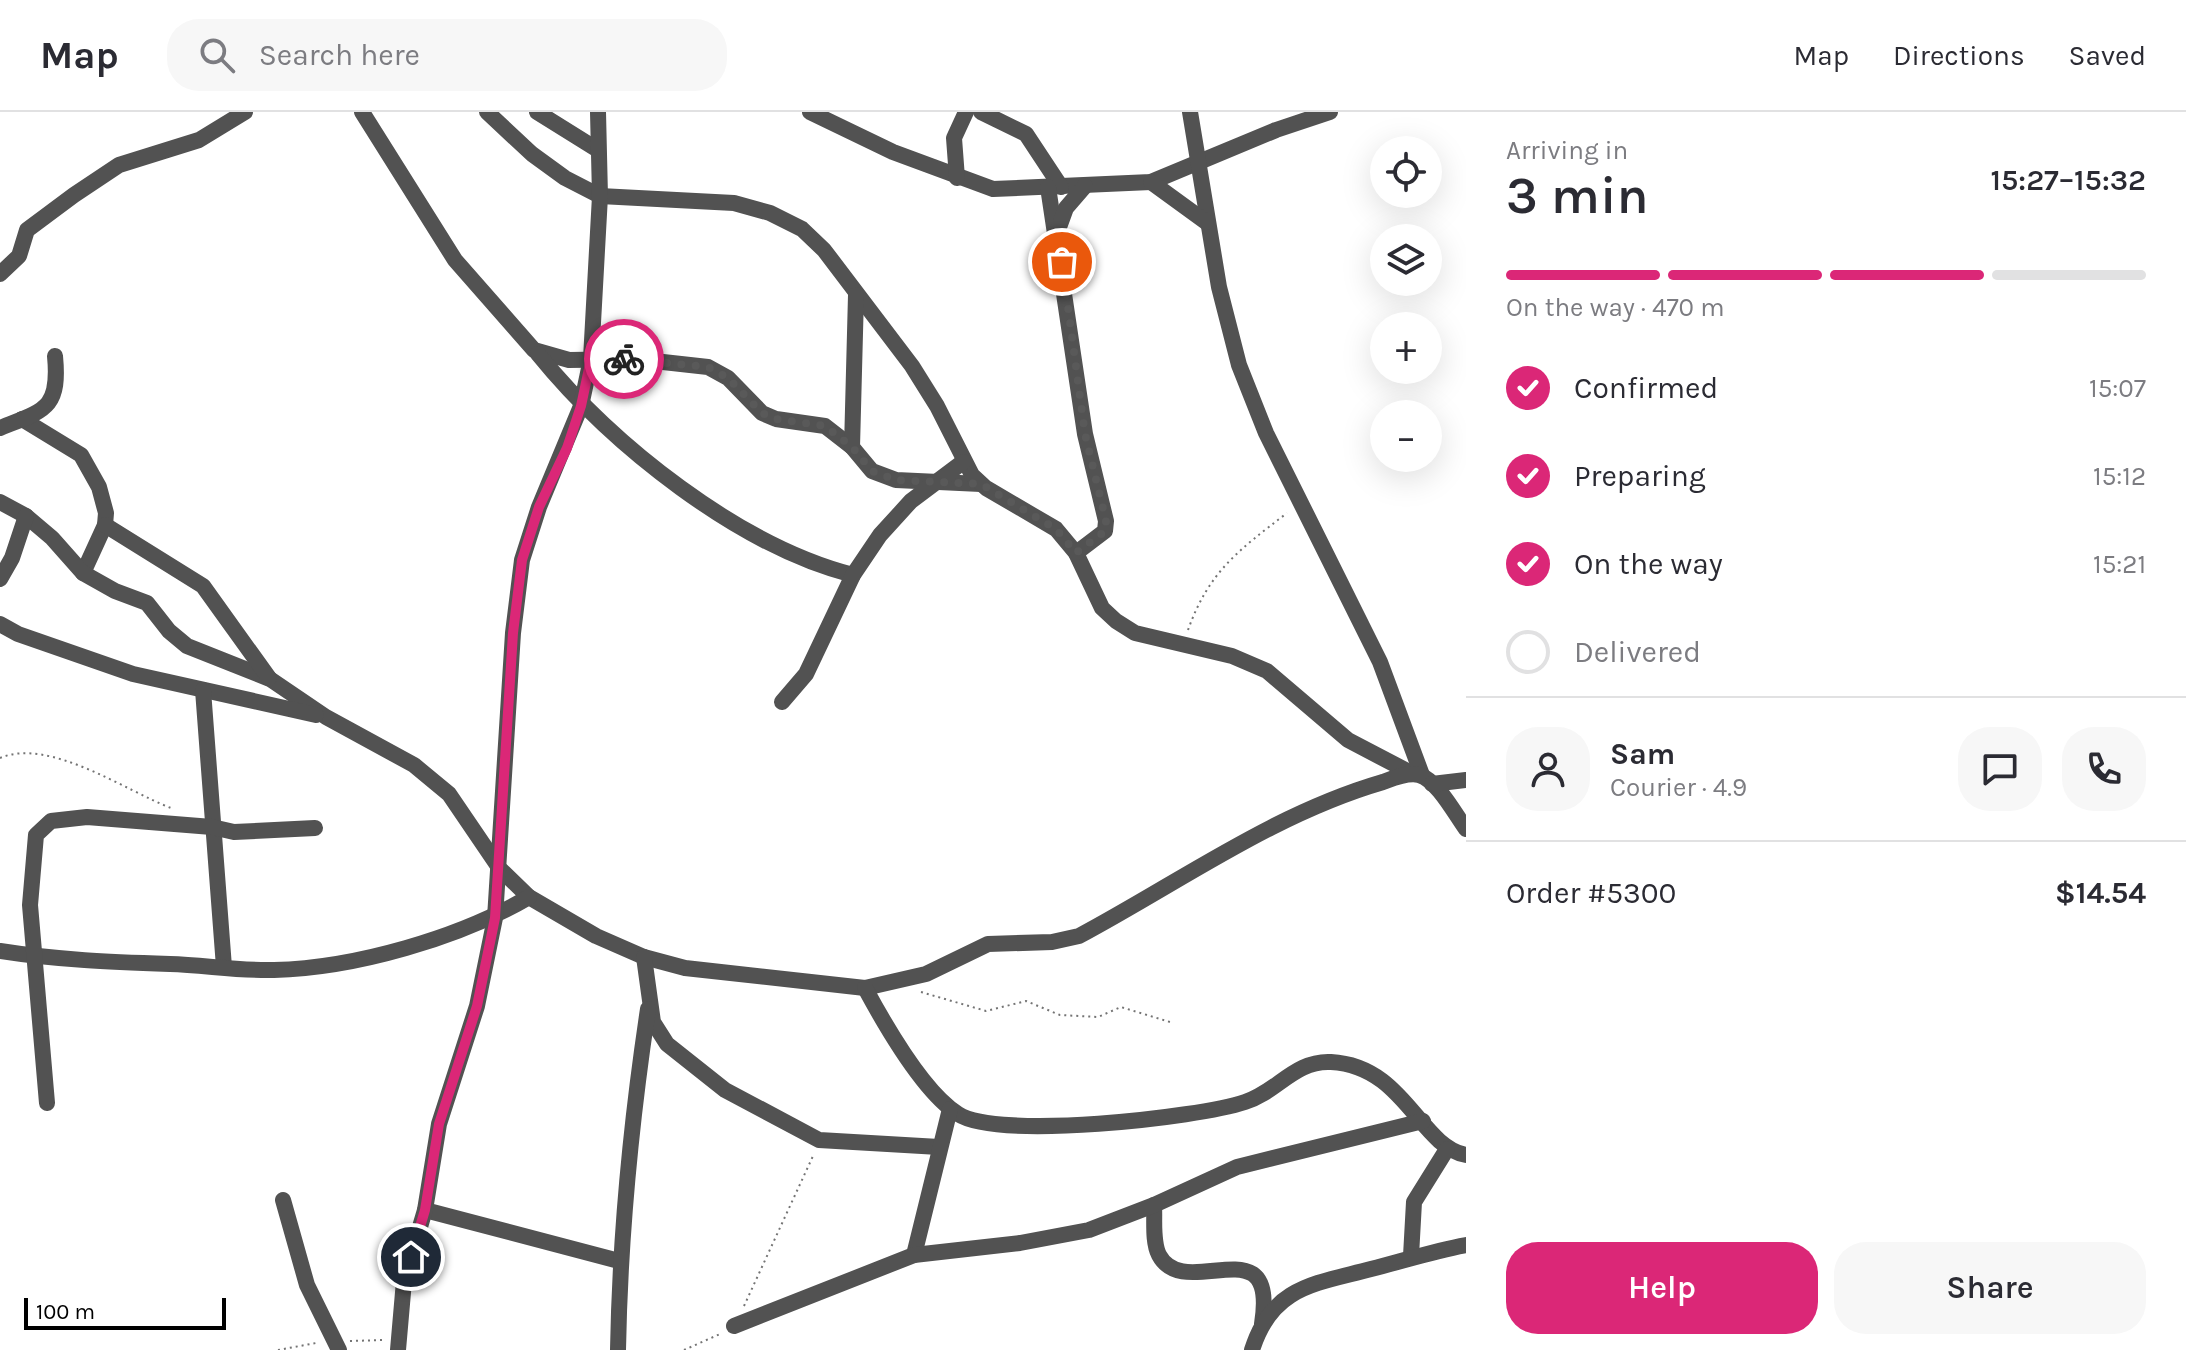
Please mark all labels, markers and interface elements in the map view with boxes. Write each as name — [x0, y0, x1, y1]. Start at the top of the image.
search box — [167, 19, 727, 91]
text: Map — [40, 33, 119, 78]
icon: search — [195, 33, 239, 77]
text: Search here — [259, 37, 420, 73]
text: Map — [1794, 39, 1849, 72]
text: Directions — [1893, 39, 2025, 72]
text: Saved — [2069, 39, 2146, 72]
text: Arriving in — [1506, 135, 1628, 166]
map controls — [1370, 136, 1442, 472]
button: locate — [1370, 136, 1442, 208]
text: 15:27–15:32 — [1991, 162, 2146, 198]
text: 3 min — [1506, 165, 1649, 226]
button: layers — [1370, 224, 1442, 296]
pin — [1028, 228, 1096, 296]
icon: bag — [1040, 240, 1084, 284]
text: On the way · 470 m — [1506, 292, 1725, 323]
button: + — [1370, 312, 1442, 384]
courier — [584, 319, 664, 399]
icon: bike — [602, 337, 646, 381]
icon: check — [1506, 366, 1550, 410]
text: Confirmed — [1574, 370, 1718, 406]
text: 15:07 — [2089, 373, 2146, 404]
button: − — [1370, 400, 1442, 472]
icon: check — [1506, 454, 1550, 498]
text: Preparing — [1574, 458, 1706, 494]
text: 15:12 — [2093, 461, 2146, 492]
icon: check — [1506, 542, 1550, 586]
text: On the way — [1574, 546, 1723, 582]
text: 15:21 — [2093, 549, 2146, 580]
text: Delivered — [1574, 634, 1701, 670]
button: person — [1506, 727, 1590, 811]
button: chat — [1958, 727, 2042, 811]
button: phone — [2062, 727, 2146, 811]
text: Sam — [1610, 736, 1675, 772]
text: Courier · 4.9 — [1610, 772, 1747, 803]
text: Order #5300 — [1506, 875, 1676, 911]
text: $14.54 — [2055, 875, 2146, 911]
pin — [377, 1223, 445, 1291]
icon: home — [389, 1235, 433, 1279]
button: Help — [1506, 1242, 1818, 1334]
button: Share — [1834, 1242, 2146, 1334]
scale bar — [24, 1294, 226, 1330]
text: 100 m — [36, 1299, 95, 1325]

